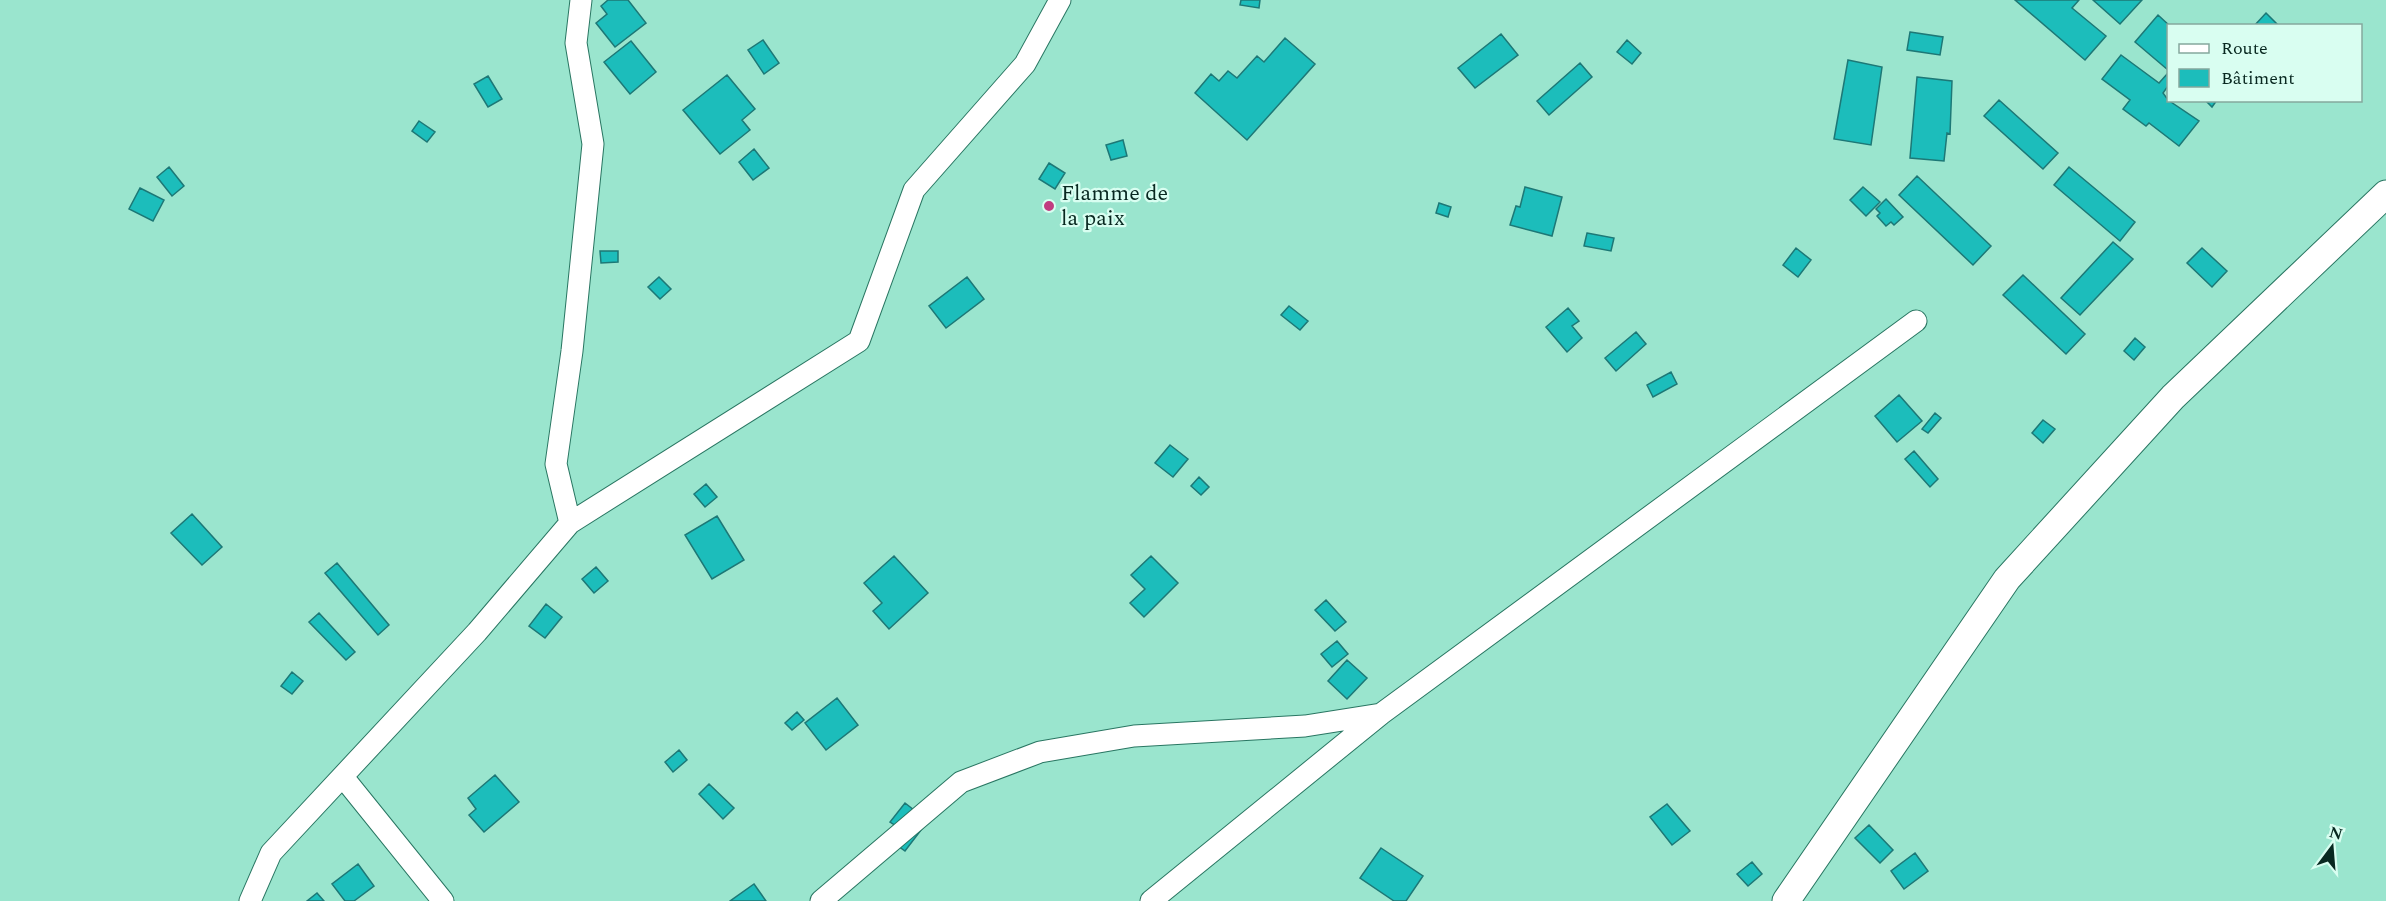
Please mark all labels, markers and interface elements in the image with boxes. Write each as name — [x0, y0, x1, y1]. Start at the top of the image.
legend — [2167, 24, 2362, 102]
text: Route — [2221, 35, 2268, 62]
text: Bâtiment — [2221, 65, 2295, 92]
place label: Flamme de la paix — [1061, 177, 1168, 235]
marker: Flamme de la paix — [1042, 199, 1056, 213]
north arrow — [2302, 817, 2362, 877]
text: N — [2326, 820, 2345, 847]

